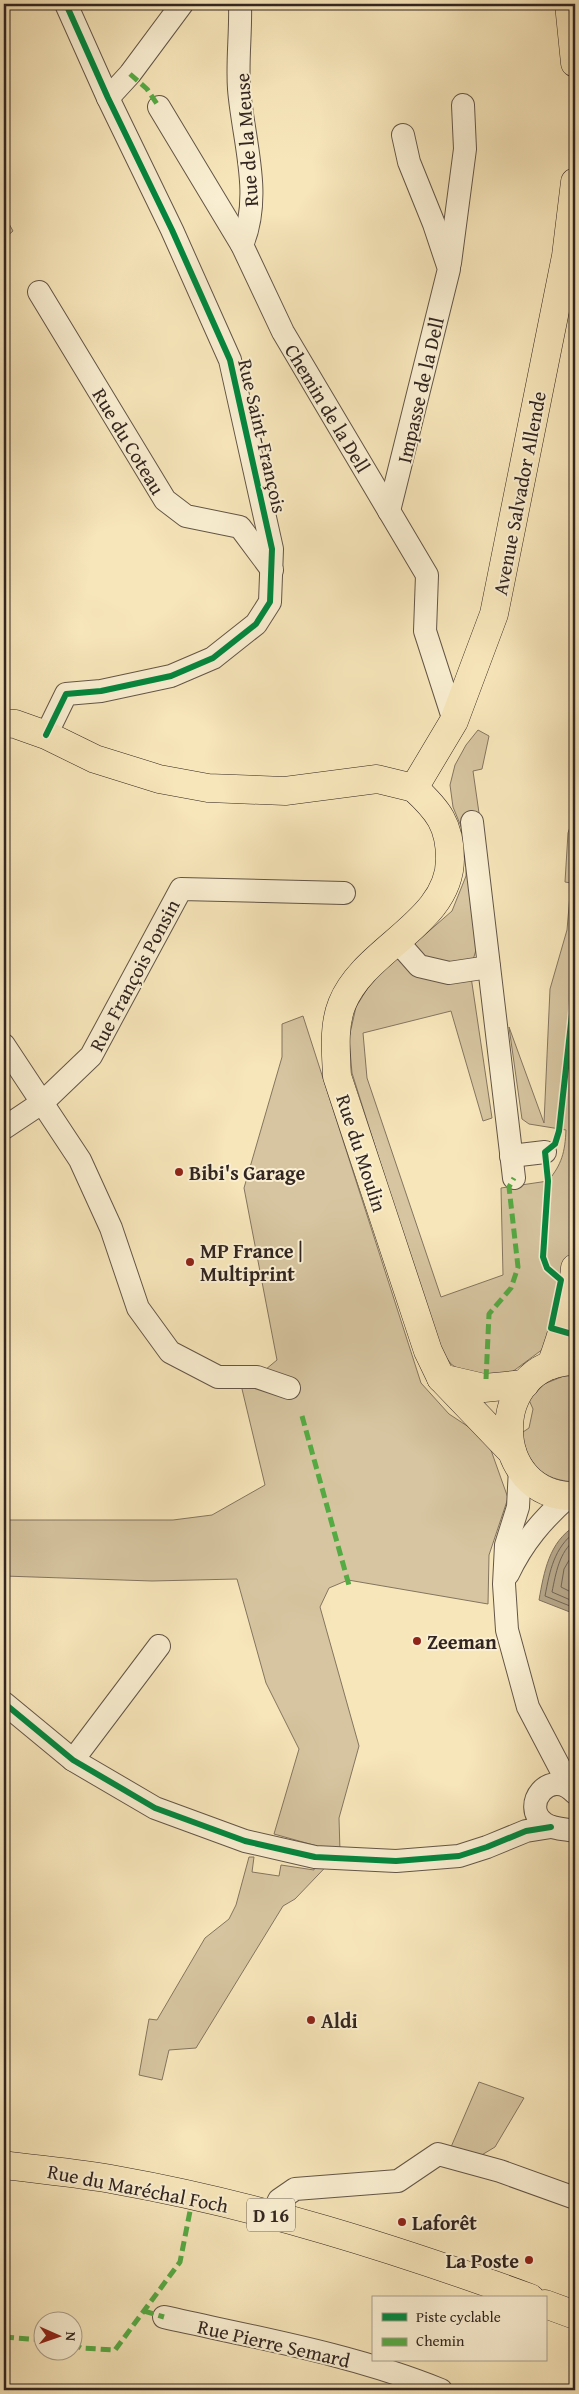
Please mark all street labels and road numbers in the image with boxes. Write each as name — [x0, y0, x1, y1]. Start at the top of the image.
street label: Rue de la Meuse — [227, 72, 265, 208]
street label: Impasse de la Dell — [389, 314, 451, 466]
street label: Chemin de la Dell — [278, 338, 378, 478]
street label: Rue Saint-François — [231, 356, 295, 516]
street label: Rue du Coteau — [86, 382, 172, 500]
street label: Avenue Salvador Allende — [485, 389, 553, 597]
street label: Rue François Ponsin — [82, 894, 186, 1056]
street label: Rue du Moulin — [329, 1091, 395, 1215]
street label: Rue du Maréchal Foch — [45, 2156, 231, 2220]
road number: D 16 — [247, 2198, 295, 2232]
street label: Rue Pierre Semard — [195, 2311, 353, 2375]

